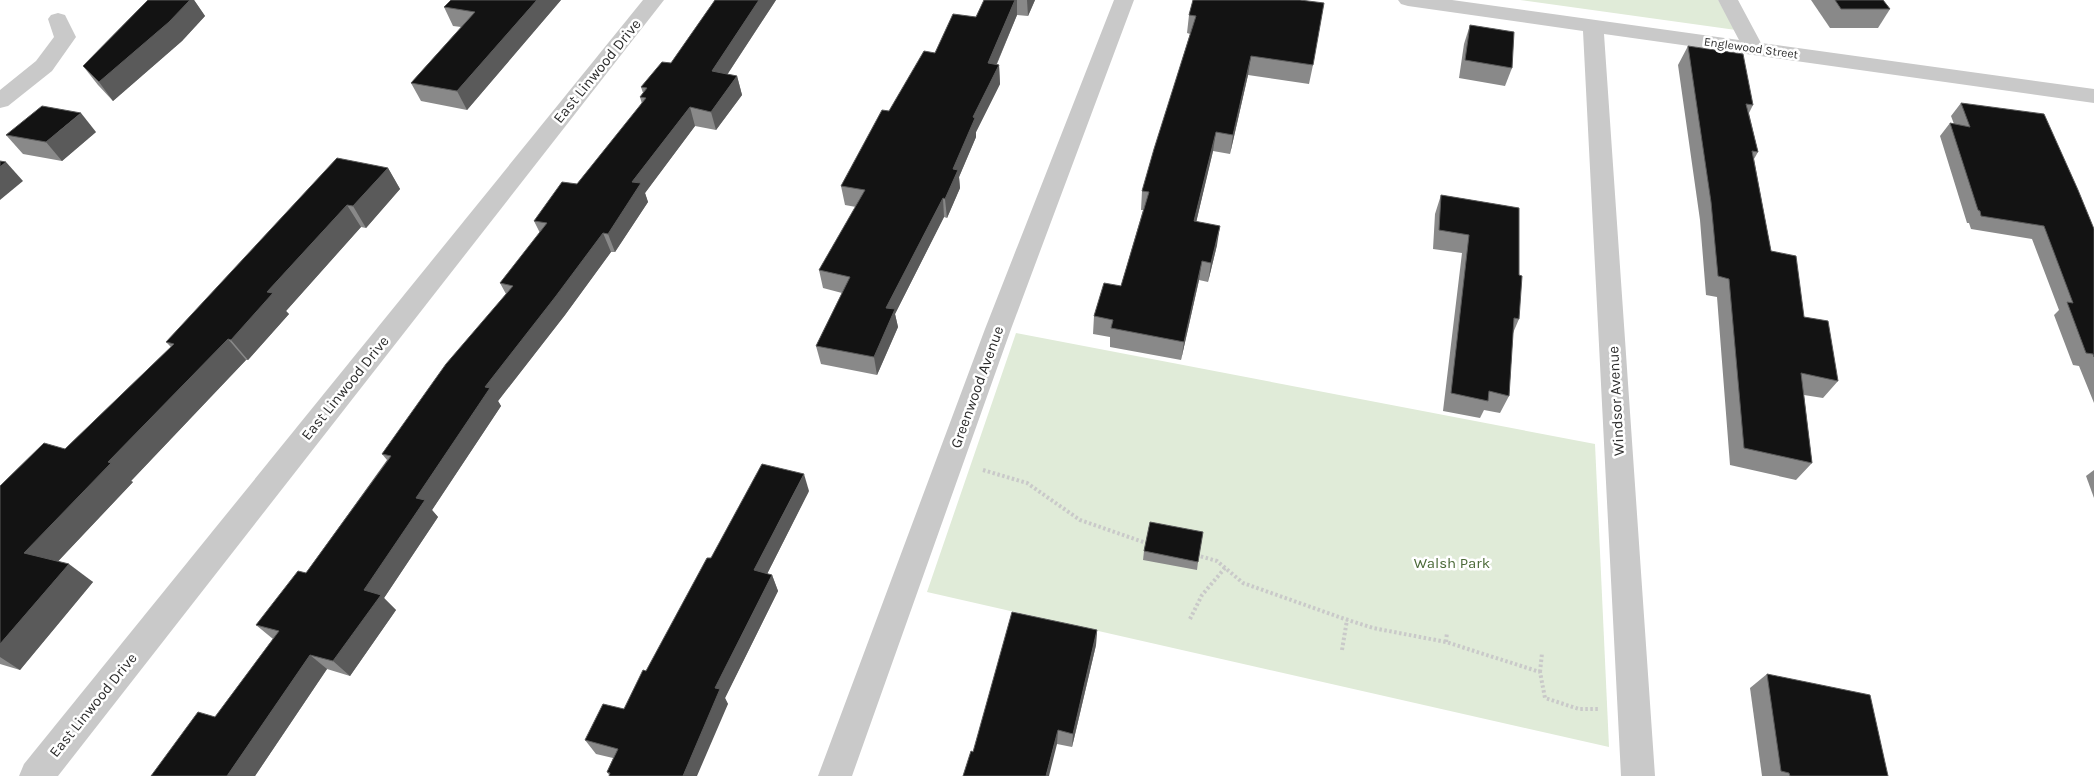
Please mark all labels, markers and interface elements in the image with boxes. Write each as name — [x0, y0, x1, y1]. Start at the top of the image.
street label: East Linwood Drive — [549, 15, 645, 127]
street label: Englewood Street — [1703, 34, 1799, 62]
street label: Greenwood Avenue — [947, 323, 1007, 451]
street label: East Linwood Drive — [297, 332, 393, 444]
street label: Windsor Avenue — [1604, 345, 1628, 457]
park label: Walsh Park — [1414, 554, 1490, 572]
street label: East Linwood Drive — [45, 649, 141, 761]

